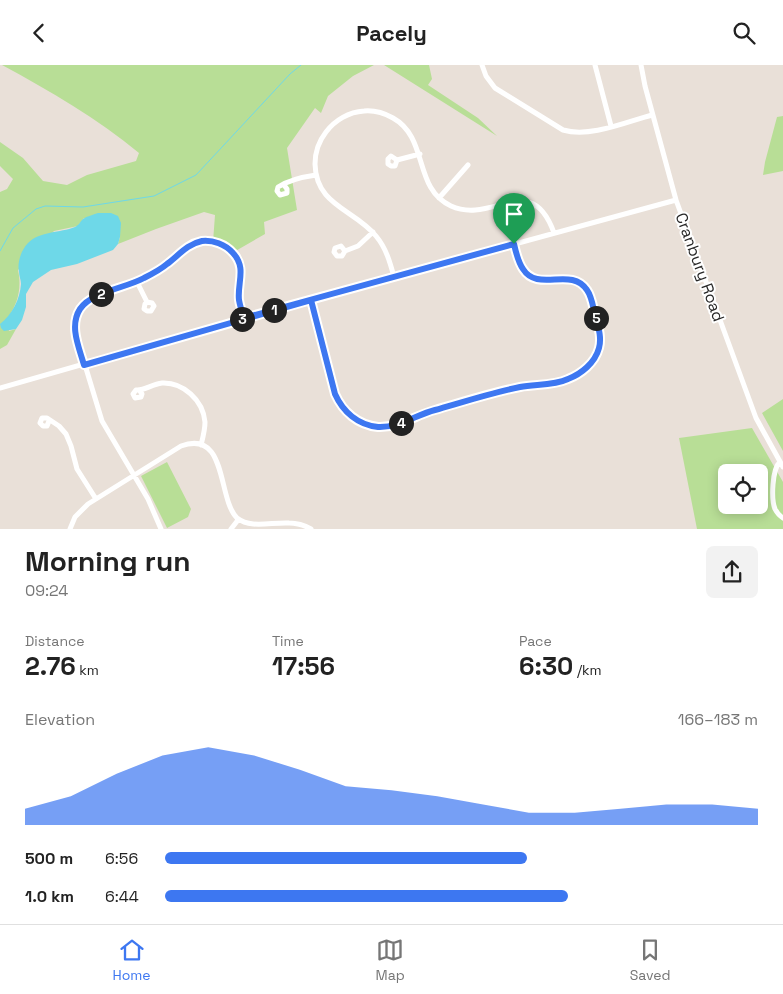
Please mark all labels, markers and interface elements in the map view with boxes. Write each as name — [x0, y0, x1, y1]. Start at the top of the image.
icon: back — [25, 19, 53, 47]
text: Pacely — [356, 19, 427, 47]
icon: search — [730, 19, 758, 47]
pin — [493, 193, 535, 244]
icon: arrive — [500, 200, 528, 228]
street label: Cranbury Road — [671, 210, 729, 324]
pin: 2 — [88, 281, 114, 307]
text: 2 — [97, 285, 106, 303]
pin: 1 — [262, 297, 286, 323]
text: 1 — [271, 301, 278, 319]
pin: 5 — [584, 305, 608, 331]
pin: 3 — [230, 307, 254, 331]
text: 5 — [592, 309, 601, 327]
text: 3 — [238, 310, 247, 328]
pin: 4 — [388, 411, 414, 435]
text: 4 — [397, 414, 406, 432]
map controls — [718, 464, 768, 514]
button: locate — [718, 464, 768, 514]
text: Morning run — [25, 543, 190, 579]
button: share — [706, 546, 758, 598]
text: 09:24 — [25, 580, 68, 601]
text: Distance — [25, 632, 85, 650]
text: Time — [272, 632, 304, 650]
text: Pace — [519, 632, 552, 650]
text: 2.76 — [25, 650, 76, 682]
text: 17:56 — [272, 650, 335, 682]
text: 6:30 — [519, 650, 573, 682]
text: km — [76, 661, 99, 679]
text: /km — [573, 661, 602, 679]
text: Elevation — [25, 709, 95, 730]
text: 166–183 m — [678, 709, 758, 730]
text: 500 m — [25, 848, 73, 869]
text: 6:56 — [105, 848, 138, 869]
text: 1.0 km — [25, 886, 74, 907]
text: 6:44 — [105, 886, 139, 907]
tab: Home — [112, 936, 151, 984]
tab: Map — [376, 936, 405, 984]
tab: Saved — [630, 936, 671, 984]

